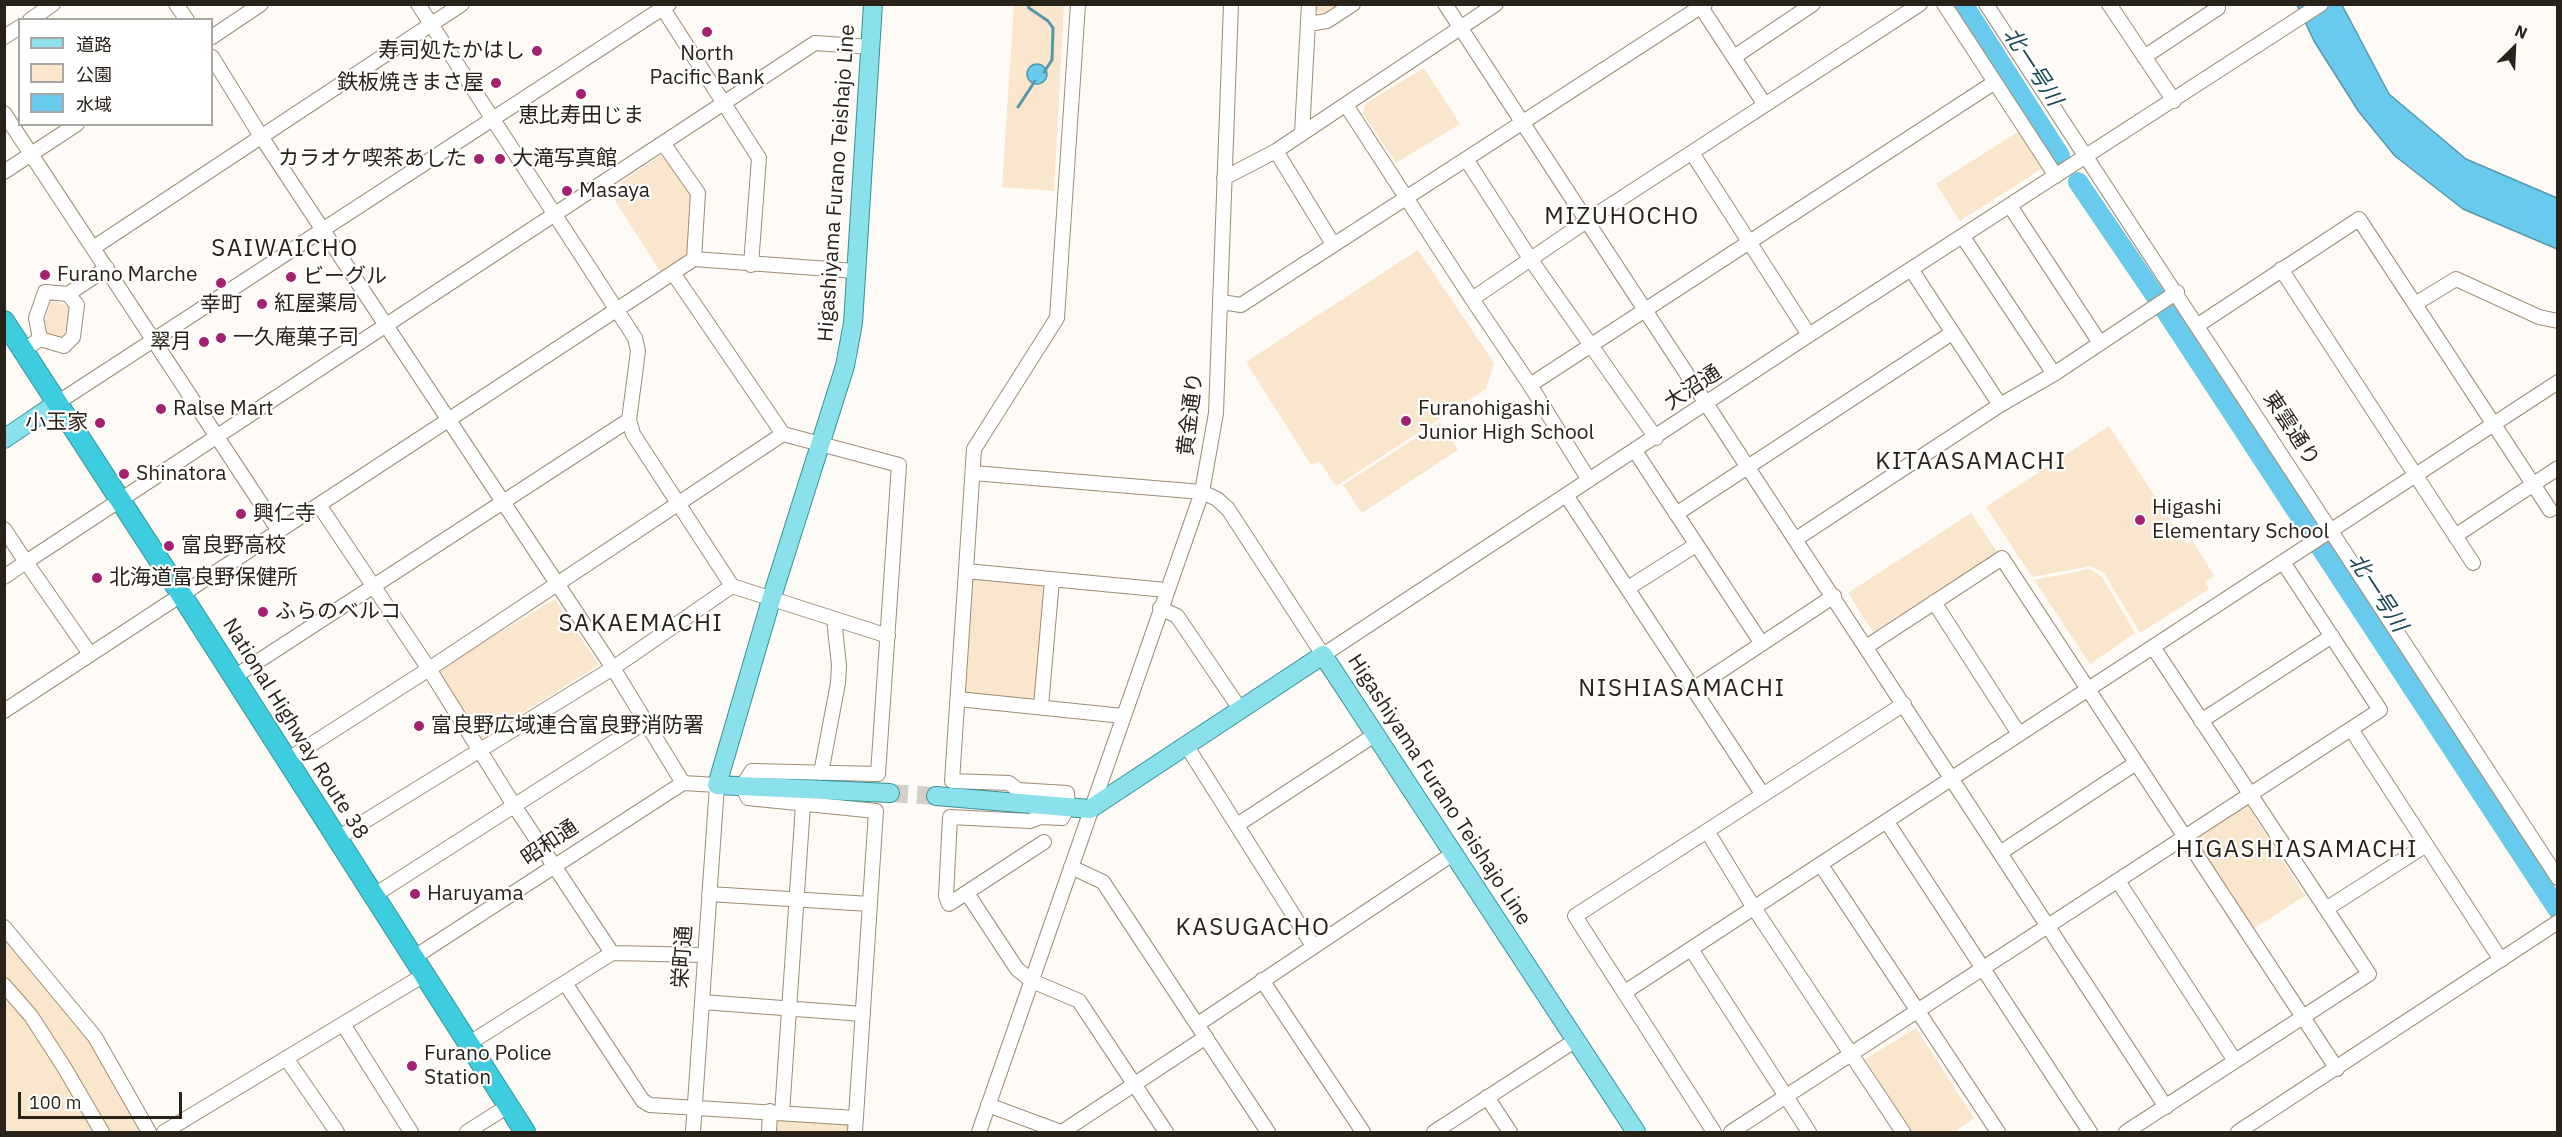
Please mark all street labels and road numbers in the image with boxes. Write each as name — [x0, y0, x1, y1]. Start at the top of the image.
street label: Higashiyama Furano Teishajo Line — [813, 23, 861, 343]
street label: 大沼通 — [1660, 360, 1726, 416]
street label: 黄金通り — [1173, 371, 1209, 457]
street label: 東雲通り — [2258, 387, 2324, 471]
street label: National Highway Route 38 — [217, 614, 373, 844]
street label: Higashiyama Furano Teishajo Line — [1342, 650, 1536, 930]
street label: 昭和通 — [517, 815, 583, 871]
street label: 栄町通 — [668, 925, 698, 989]

